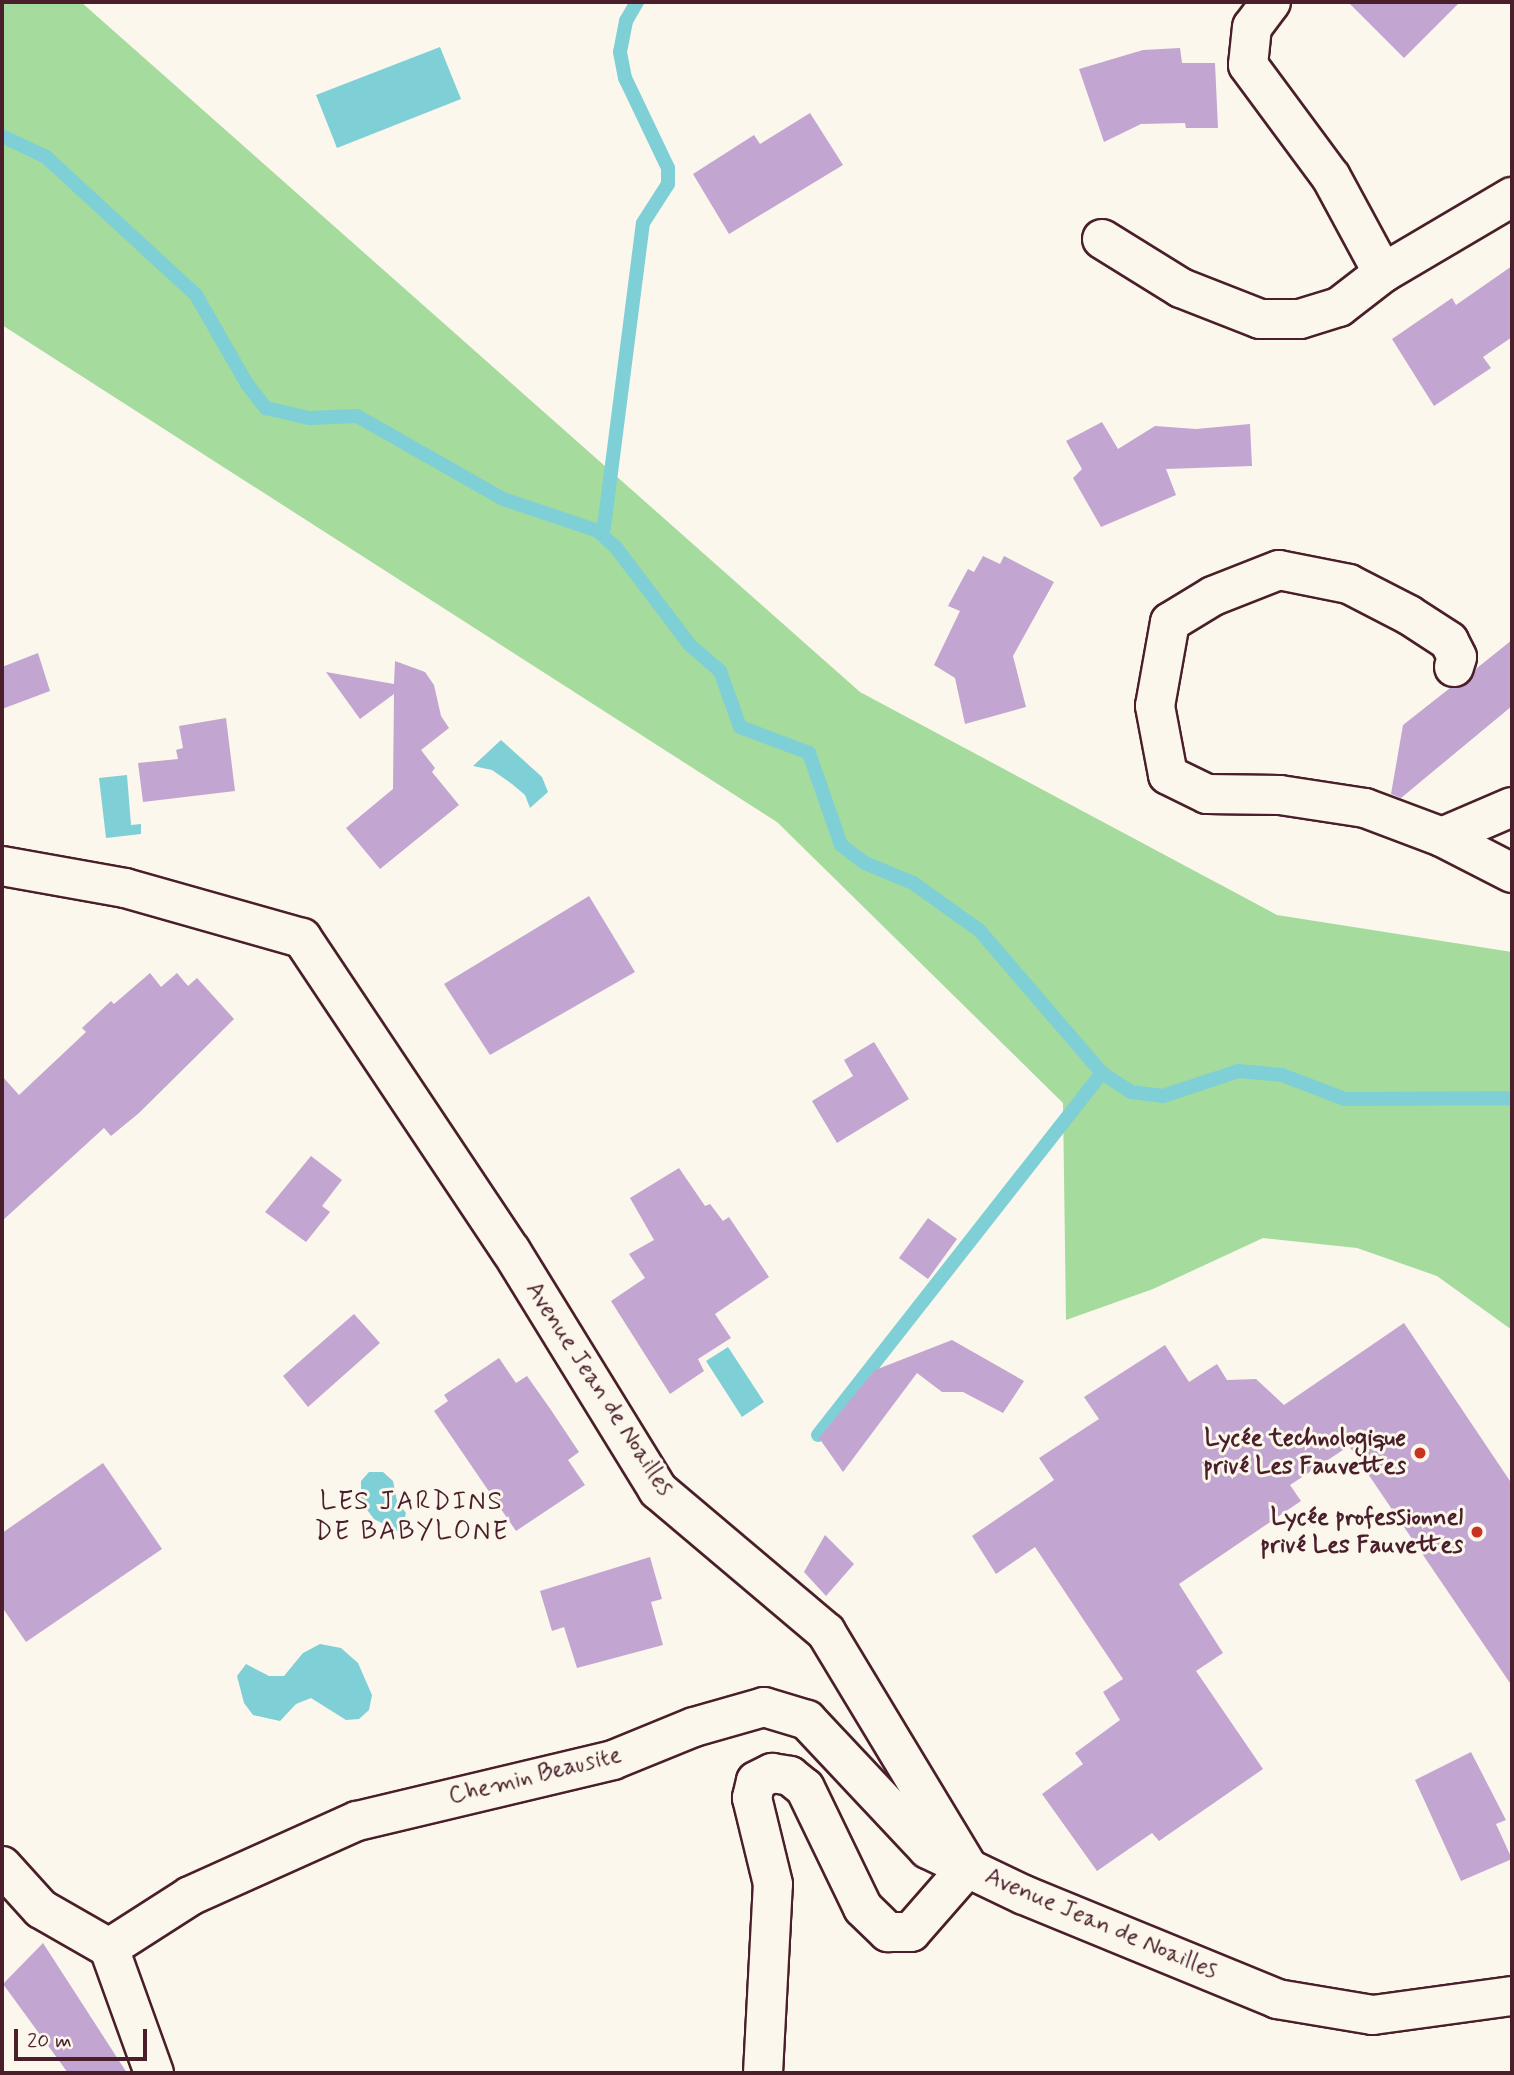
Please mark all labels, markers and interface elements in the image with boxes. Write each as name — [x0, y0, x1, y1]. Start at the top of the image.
street label: Avenue Jean de Noailles — [520, 1279, 678, 1499]
place label: Lycée technologique privé Les Fauvettes — [1204, 1425, 1406, 1481]
marker: Lycée technologique privé Les Fauvettes — [1412, 1445, 1428, 1461]
district label: LES JARDINS DE BABYLONE — [317, 1487, 507, 1548]
place label: Lycée professionnel privé Les Fauvettes — [1265, 1504, 1463, 1560]
marker: Lycée professionnel privé Les Fauvettes — [1469, 1524, 1485, 1540]
street label: Chemin Beausite — [444, 1740, 626, 1812]
street label: Avenue Jean de Noailles — [983, 1863, 1219, 1985]
scale bar — [18, 2016, 150, 2060]
text: 20 m — [27, 2027, 72, 2055]

